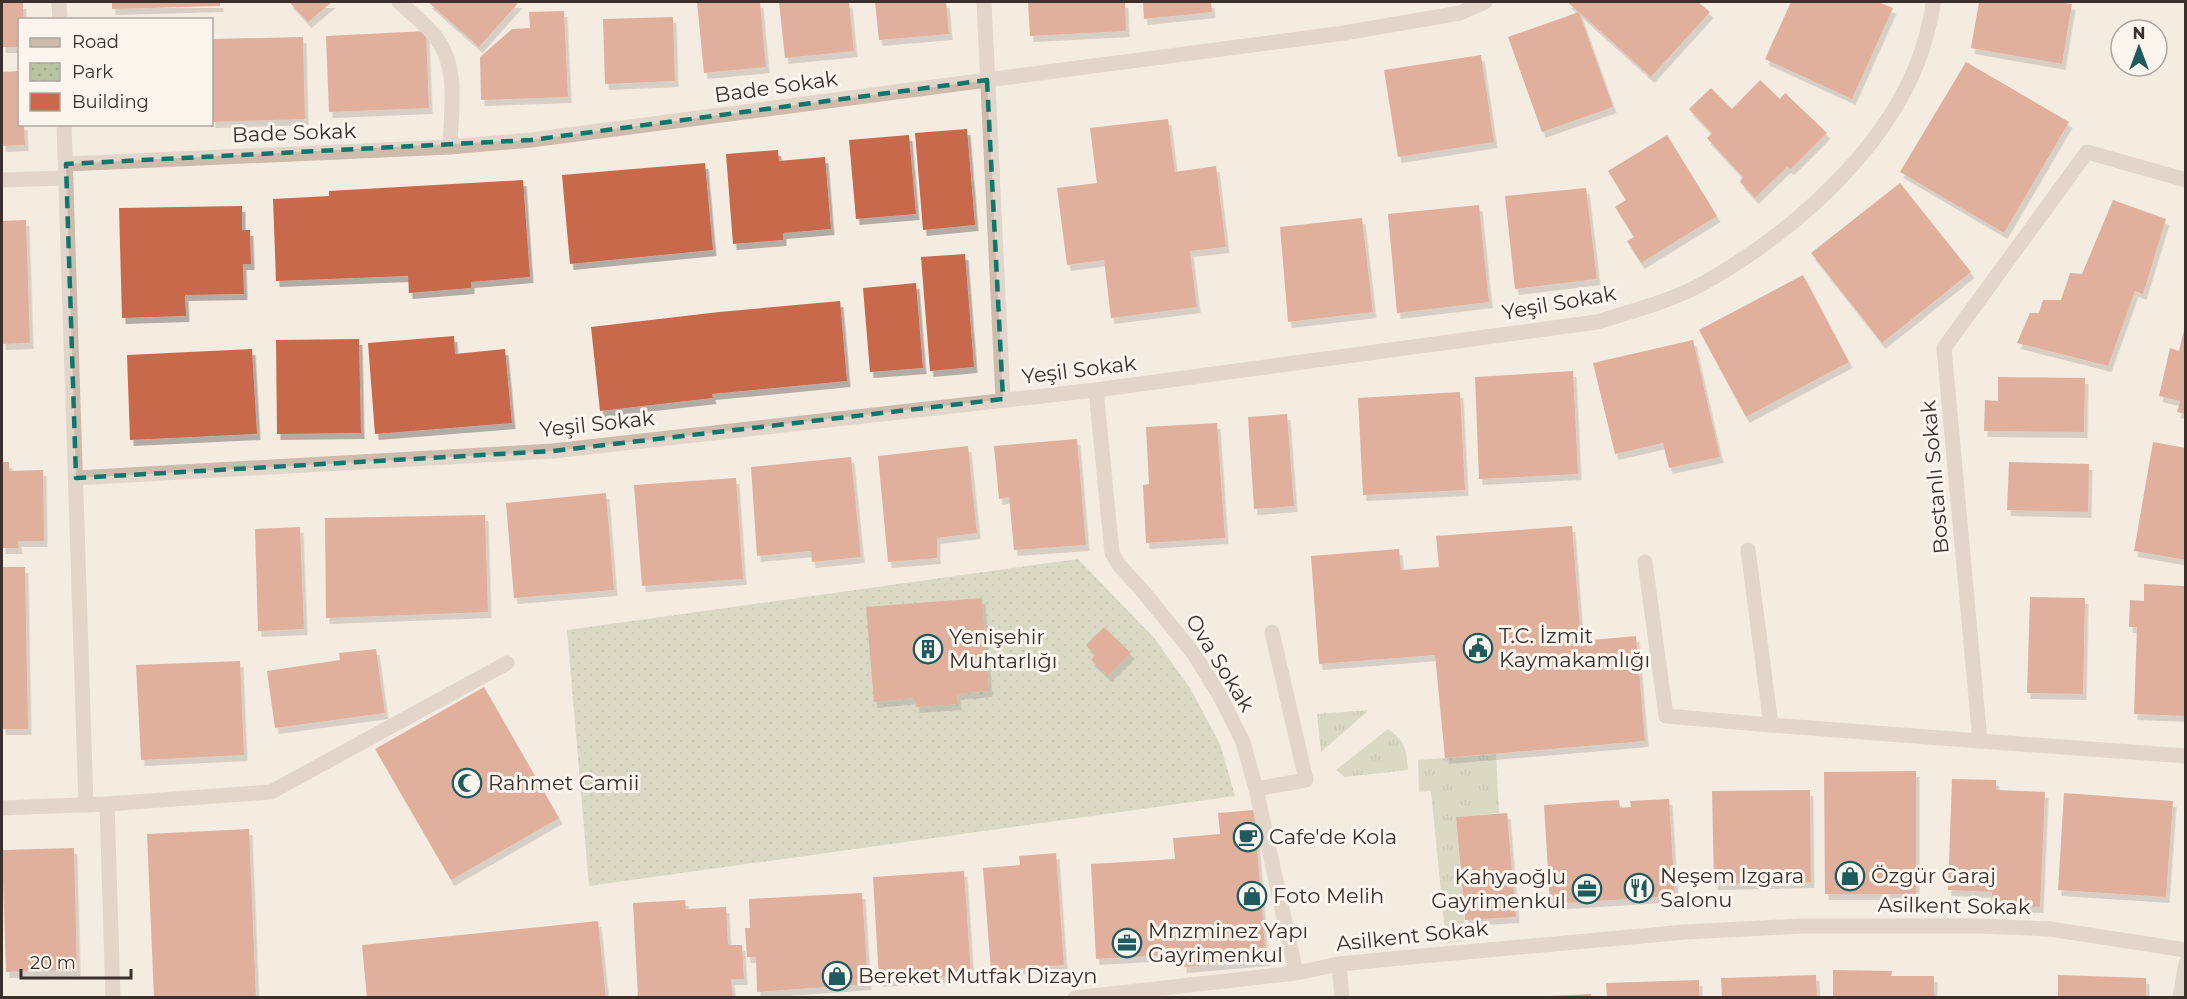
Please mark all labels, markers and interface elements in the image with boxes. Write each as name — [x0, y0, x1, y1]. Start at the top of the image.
legend — [18, 18, 213, 126]
north arrow — [2109, 18, 2169, 78]
text: N — [2133, 24, 2145, 43]
text: Road — [72, 31, 119, 53]
text: Park — [72, 61, 113, 83]
street label: Bade Sokak — [713, 65, 840, 108]
text: Building — [72, 91, 149, 113]
street label: Bade Sokak — [232, 118, 357, 147]
street label: Yeşil Sokak — [1500, 280, 1618, 325]
street label: Yeşil Sokak — [1020, 350, 1138, 389]
street label: Bostanlı Sokak — [1915, 399, 1954, 555]
street label: Yeşil Sokak — [538, 405, 656, 442]
street label: Ova Sokak — [1181, 610, 1260, 716]
place label: T.C. İzmit Kaymakamlığı — [1499, 623, 1650, 672]
place label: Yenişehir Muhtarlığı — [949, 624, 1057, 673]
public building icon: T.C. İzmit Kaymakamlığı — [1462, 632, 1494, 664]
building icon: Yenişehir Muhtarlığı — [912, 633, 944, 665]
mosque icon: Rahmet Camii — [451, 767, 483, 799]
place label: Rahmet Camii — [488, 770, 639, 795]
cafe icon: Cafe'de Kola — [1232, 821, 1264, 853]
place label: Cafe'de Kola — [1269, 824, 1397, 849]
shop icon: Özgür Garaj — [1834, 860, 1866, 892]
place label: Neşem Izgara Salonu — [1660, 863, 1804, 912]
place label: Özgür Garaj — [1871, 863, 1996, 888]
place label: Kahyaoğlu Gayrimenkul — [1431, 864, 1566, 913]
restaurant icon: Neşem Izgara Salonu — [1623, 872, 1655, 904]
office icon: Kahyaoğlu Gayrimenkul — [1571, 873, 1603, 905]
shop icon: Foto Melih — [1236, 880, 1268, 912]
place label: Foto Melih — [1273, 883, 1384, 908]
street label: Asilkent Sokak — [1877, 892, 2031, 919]
street label: Asilkent Sokak — [1335, 915, 1490, 956]
place label: Mnzminez Yapı Gayrimenkul — [1148, 918, 1308, 967]
office icon: Mnzminez Yapı Gayrimenkul — [1111, 927, 1143, 959]
scale bar — [21, 942, 130, 980]
text: 20 m — [30, 952, 76, 974]
shop icon: Bereket Mutfak Dizayn — [821, 960, 853, 992]
place label: Bereket Mutfak Dizayn — [858, 963, 1098, 988]

